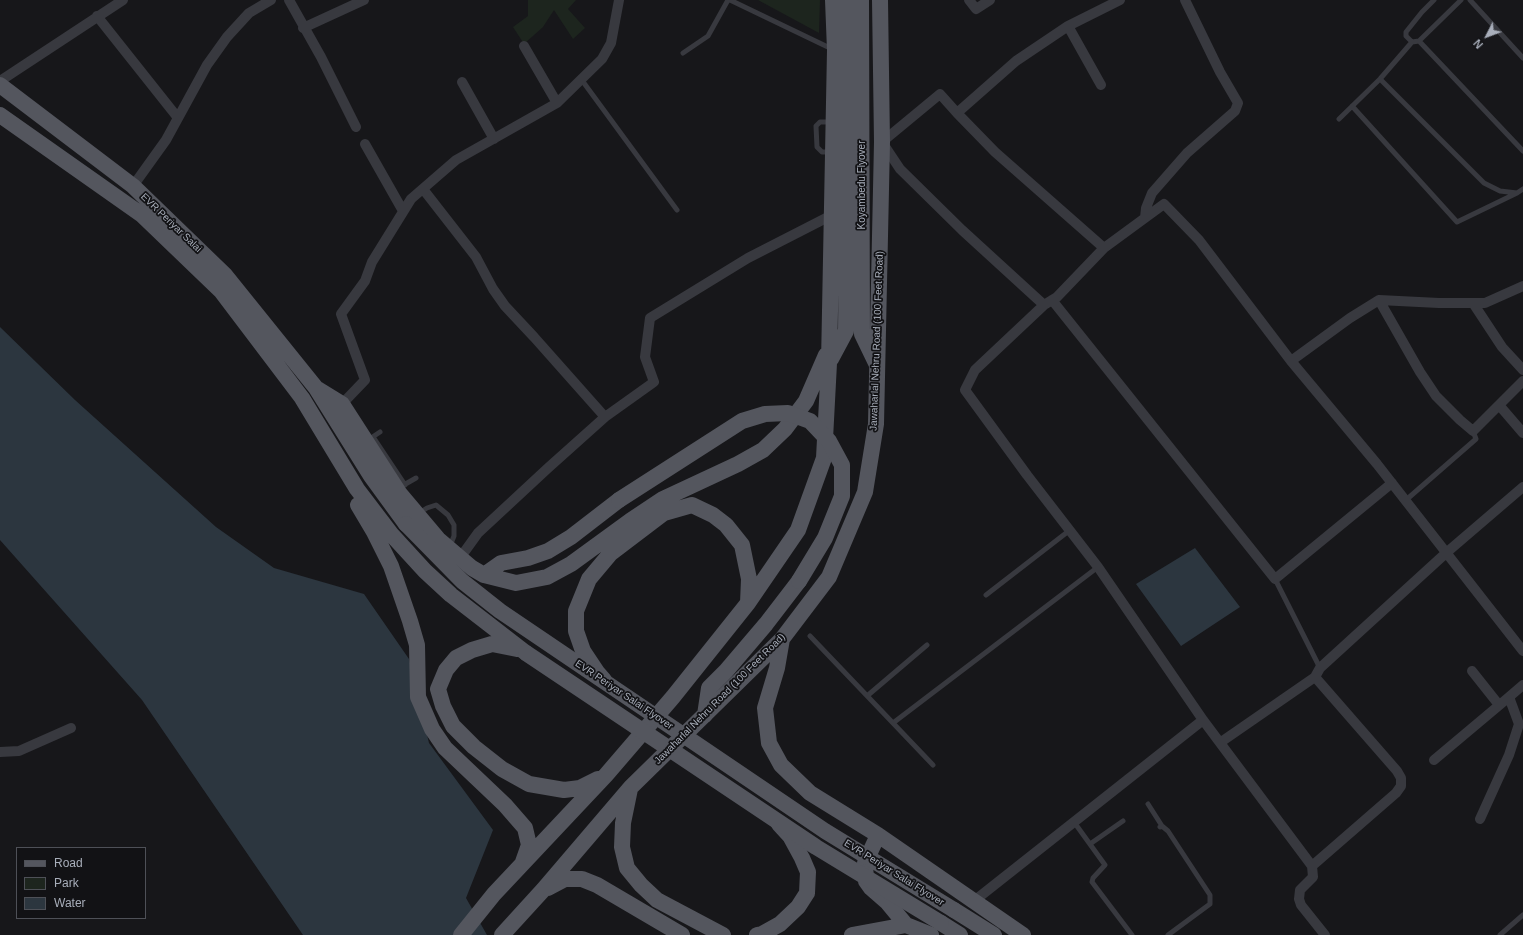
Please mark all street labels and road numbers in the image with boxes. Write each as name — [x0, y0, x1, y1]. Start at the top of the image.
street label: Koyambedu Flyover — [856, 141, 868, 229]
street label: EVR Periyar Salai — [138, 191, 204, 255]
street label: Jawaharlal Nehru Road (100 Feet Road) — [868, 251, 886, 431]
street label: Jawaharlal Nehru Road (100 Feet Road) — [652, 631, 788, 767]
street label: EVR Periyar Salai Flyover — [573, 658, 675, 732]
street label: EVR Periyar Salai Flyover — [842, 837, 946, 909]

